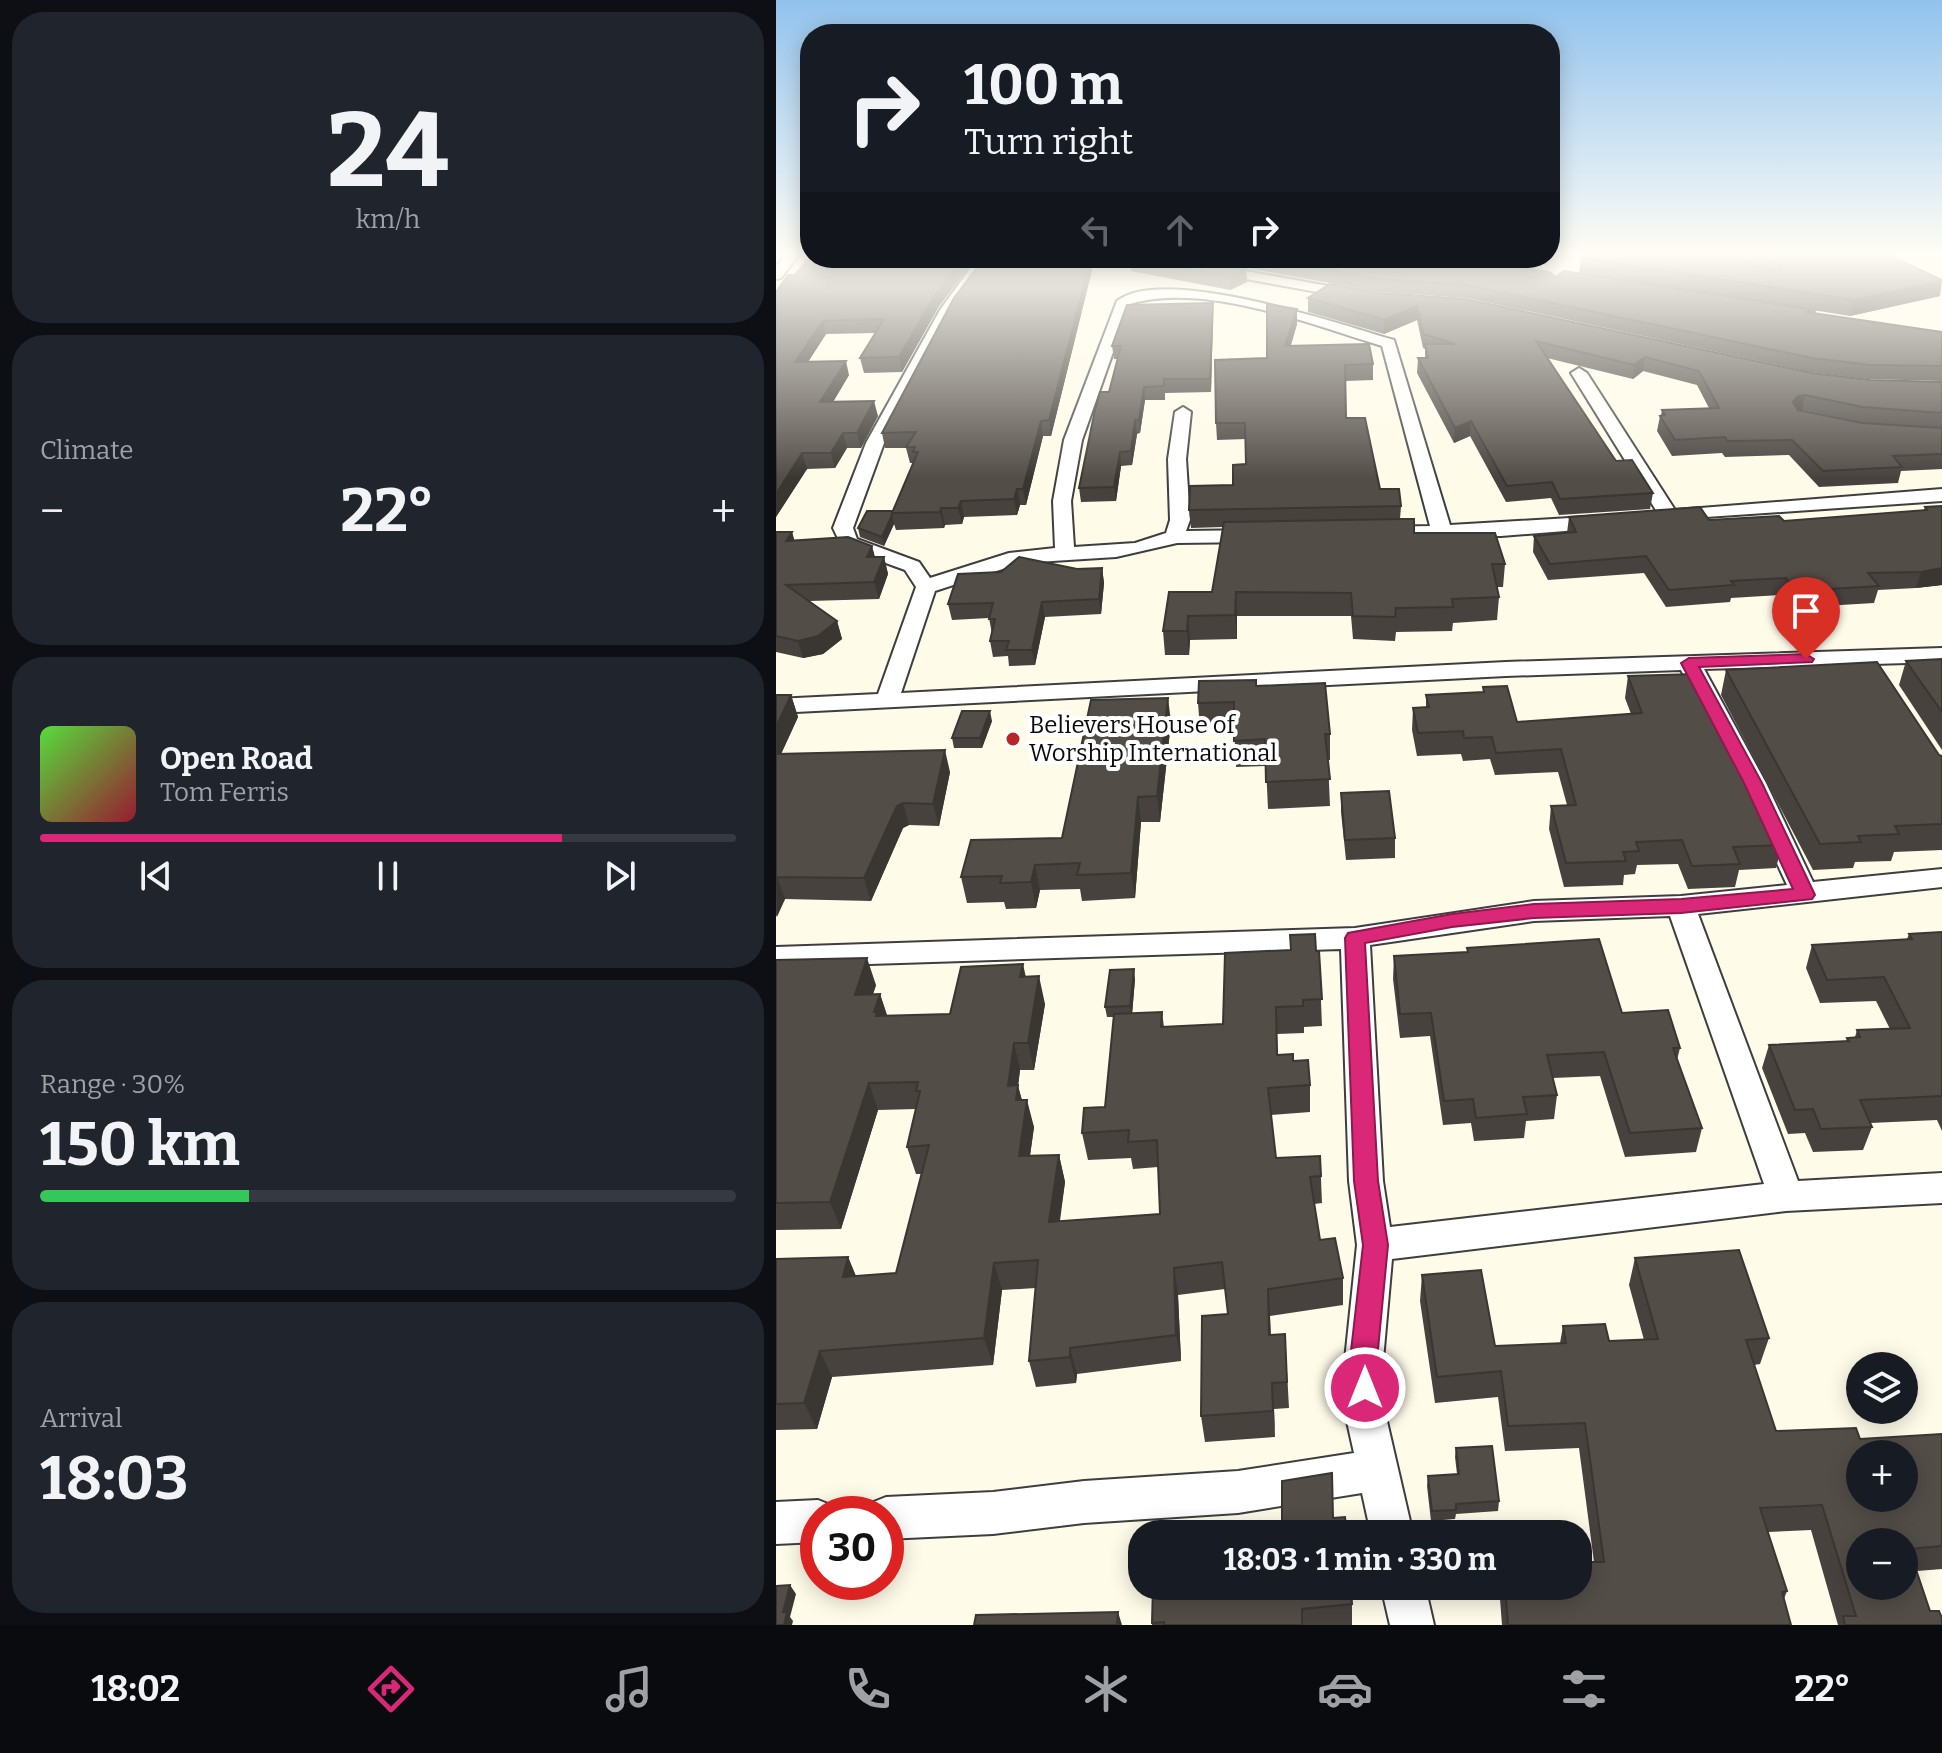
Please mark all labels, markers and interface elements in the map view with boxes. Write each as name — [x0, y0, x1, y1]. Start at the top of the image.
text: 100 m — [964, 52, 1123, 119]
icon: right — [832, 56, 936, 160]
text: 24 — [327, 89, 449, 214]
text: Turn right — [964, 120, 1133, 164]
text: km/h — [356, 204, 420, 235]
icon: left — [1074, 208, 1118, 252]
icon: ahead — [1158, 208, 1202, 252]
icon: right — [1242, 208, 1286, 252]
text: Climate — [40, 435, 134, 466]
text: 22° — [341, 475, 435, 547]
text: − — [40, 485, 64, 538]
text: + — [711, 485, 736, 538]
pin — [1772, 577, 1840, 659]
icon: arrive — [1784, 589, 1828, 633]
place label: Believers House of Worship International — [1029, 711, 1277, 767]
marker: Believers House of Worship International — [1004, 730, 1022, 748]
text: Open Road — [160, 741, 313, 777]
text: Tom Ferris — [160, 777, 289, 808]
icon: previous — [134, 854, 178, 898]
icon: pause — [366, 854, 410, 898]
icon: next — [598, 854, 642, 898]
text: Range · 30% — [40, 1069, 185, 1100]
text: 150 km — [40, 1109, 240, 1181]
position arrow — [1323, 1346, 1407, 1430]
map controls — [1846, 1352, 1918, 1600]
button: layers — [1846, 1352, 1918, 1424]
text: Arrival — [40, 1403, 122, 1434]
button: + — [1846, 1440, 1918, 1512]
text: 18:03 — [40, 1443, 189, 1515]
speed limit sign: 30 — [800, 1496, 904, 1600]
button: − — [1846, 1528, 1918, 1600]
text: 18:03 · 1 min · 330 m — [1224, 1542, 1496, 1578]
icon: directions — [363, 1661, 419, 1717]
icon: music — [601, 1661, 657, 1717]
icon: phone — [840, 1661, 896, 1717]
icon: climate — [1078, 1661, 1134, 1717]
icon: car — [1317, 1661, 1373, 1717]
icon: filters — [1556, 1661, 1612, 1717]
text: 18:02 — [91, 1667, 180, 1711]
text: 22° — [1794, 1667, 1851, 1711]

